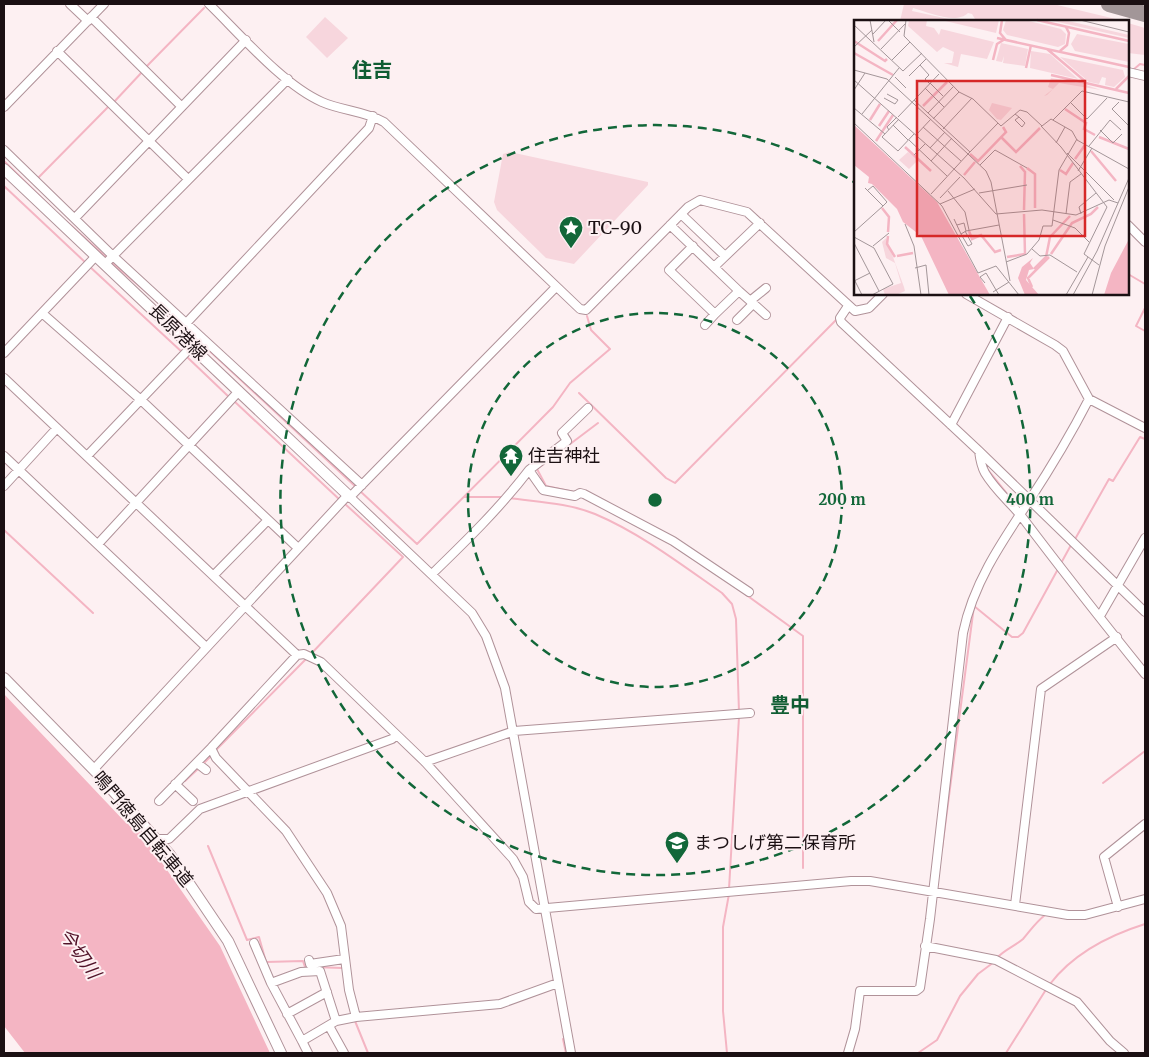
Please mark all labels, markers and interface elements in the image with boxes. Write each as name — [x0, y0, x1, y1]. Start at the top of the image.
inset map — [854, 20, 1129, 295]
district label: 住吉 — [352, 57, 392, 82]
place icon: TC-90 — [558, 215, 584, 249]
place label: TC-90 — [588, 216, 642, 239]
street label: 長原港線 — [144, 298, 212, 365]
temple icon: 住吉神社 — [498, 443, 524, 477]
place label: 住吉神社 — [528, 444, 600, 467]
text: 200 m — [818, 490, 866, 509]
text: 400 m — [1006, 490, 1054, 509]
centre of rings — [646, 491, 664, 509]
district label: 豊中 — [770, 692, 810, 717]
street label: 鳴門徳島自転車道 — [88, 766, 198, 891]
school or university icon: まつしげ第二保育所 — [664, 830, 690, 864]
place label: まつしげ第二保育所 — [694, 831, 856, 854]
water label: 今切川 — [54, 923, 107, 985]

